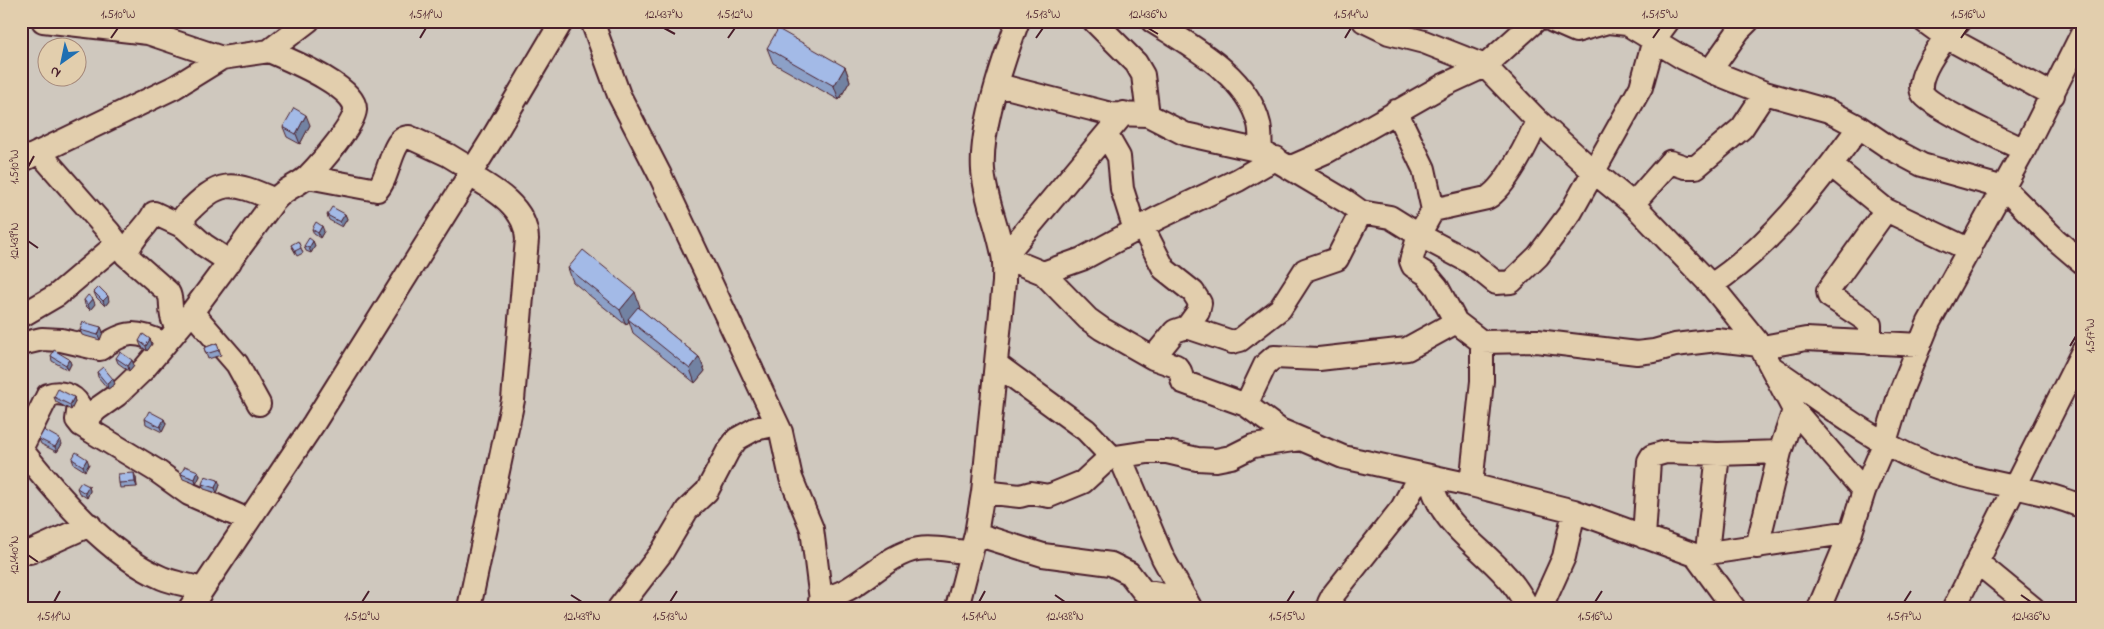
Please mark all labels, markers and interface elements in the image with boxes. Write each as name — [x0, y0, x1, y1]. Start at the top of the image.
text: 1.510°W — [101, 6, 135, 24]
text: 1.511°W — [409, 6, 443, 24]
text: 12.437°N — [645, 6, 683, 24]
text: 1.512°W — [717, 6, 753, 24]
text: 1.513°W — [1026, 6, 1060, 24]
text: 12.436°N — [1129, 6, 1167, 24]
text: 1.514°W — [1334, 6, 1368, 24]
text: 1.515°W — [1642, 6, 1678, 24]
text: 1.516°W — [1951, 6, 1985, 24]
north arrow — [38, 38, 88, 88]
text: N — [46, 60, 65, 83]
text: 1.510°W — [6, 150, 24, 184]
text: 12.439°N — [6, 222, 24, 260]
text: 1.517°W — [2082, 319, 2100, 353]
text: 12.440°N — [6, 536, 24, 574]
text: 1.511°W — [37, 608, 71, 626]
text: 1.512°W — [344, 608, 380, 626]
text: 12.439°N — [563, 608, 601, 626]
text: 1.513°W — [653, 608, 687, 626]
text: 1.514°W — [962, 608, 996, 626]
text: 12.438°N — [1046, 608, 1084, 626]
text: 1.515°W — [1269, 608, 1305, 626]
text: 1.516°W — [1578, 608, 1612, 626]
text: 1.517°W — [1887, 608, 1921, 626]
text: 12.436°N — [2012, 608, 2050, 626]

